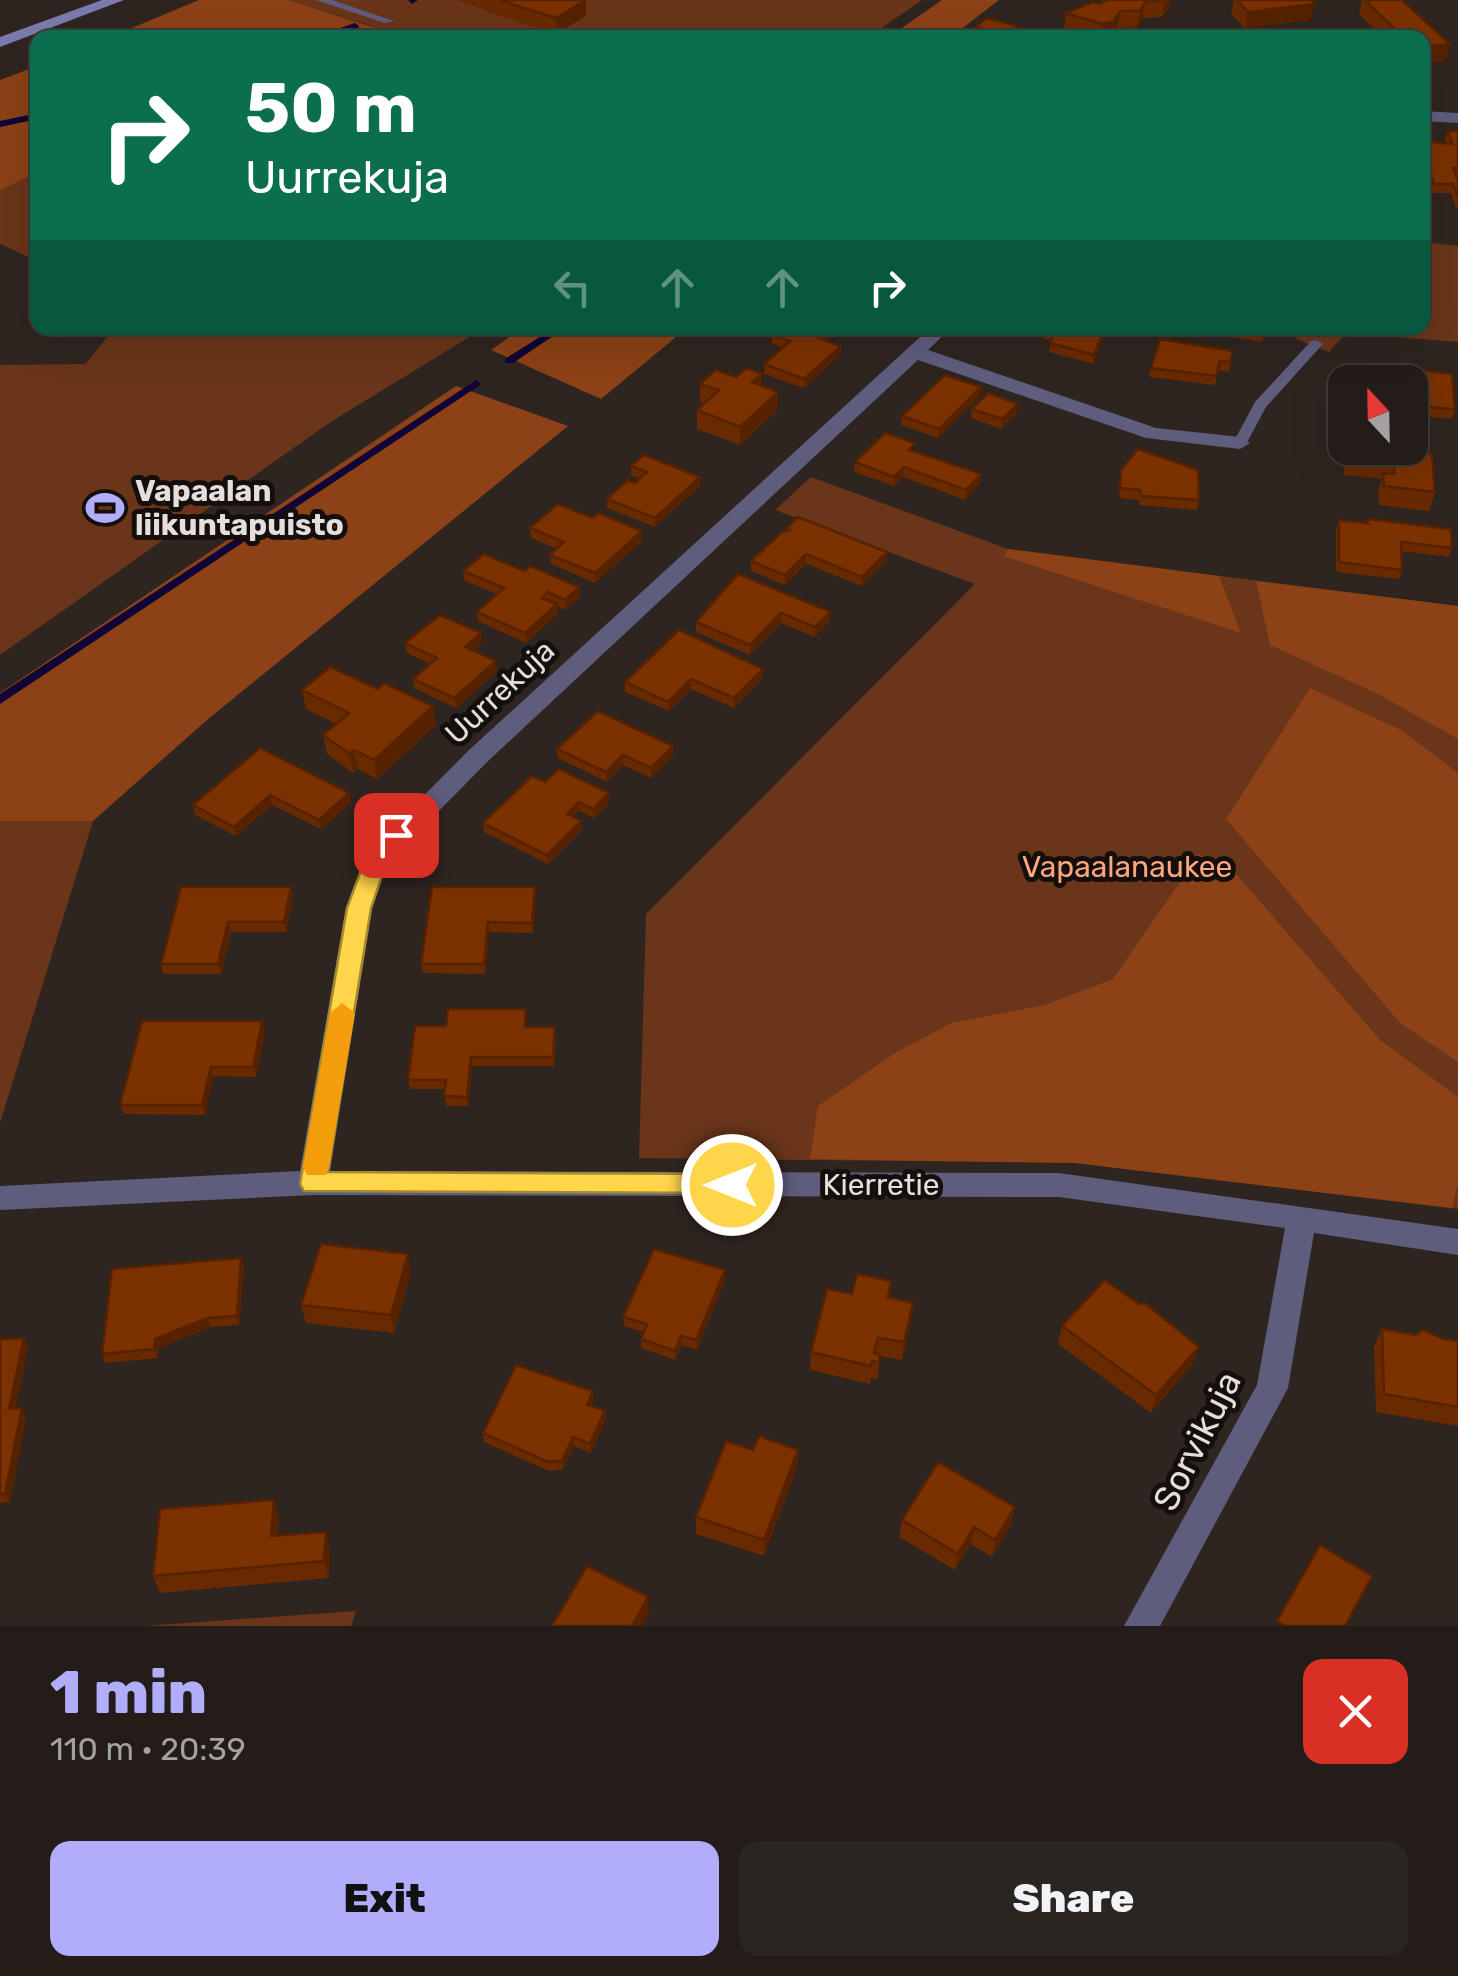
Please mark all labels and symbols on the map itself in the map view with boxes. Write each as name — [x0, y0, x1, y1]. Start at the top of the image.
north arrow — [1328, 365, 1428, 465]
place label: Vapaalan liikuntapuisto — [135, 473, 344, 543]
sports icon: Vapaalan liikuntapuisto — [84, 487, 126, 529]
street label: Uurrekuja — [438, 632, 562, 752]
pin — [354, 793, 439, 878]
park label: Vapaalanaukee — [1022, 849, 1232, 885]
position arrow — [680, 1133, 784, 1237]
street label: Kierretie — [822, 1167, 940, 1203]
street label: Sorvikuja — [1144, 1364, 1250, 1518]

